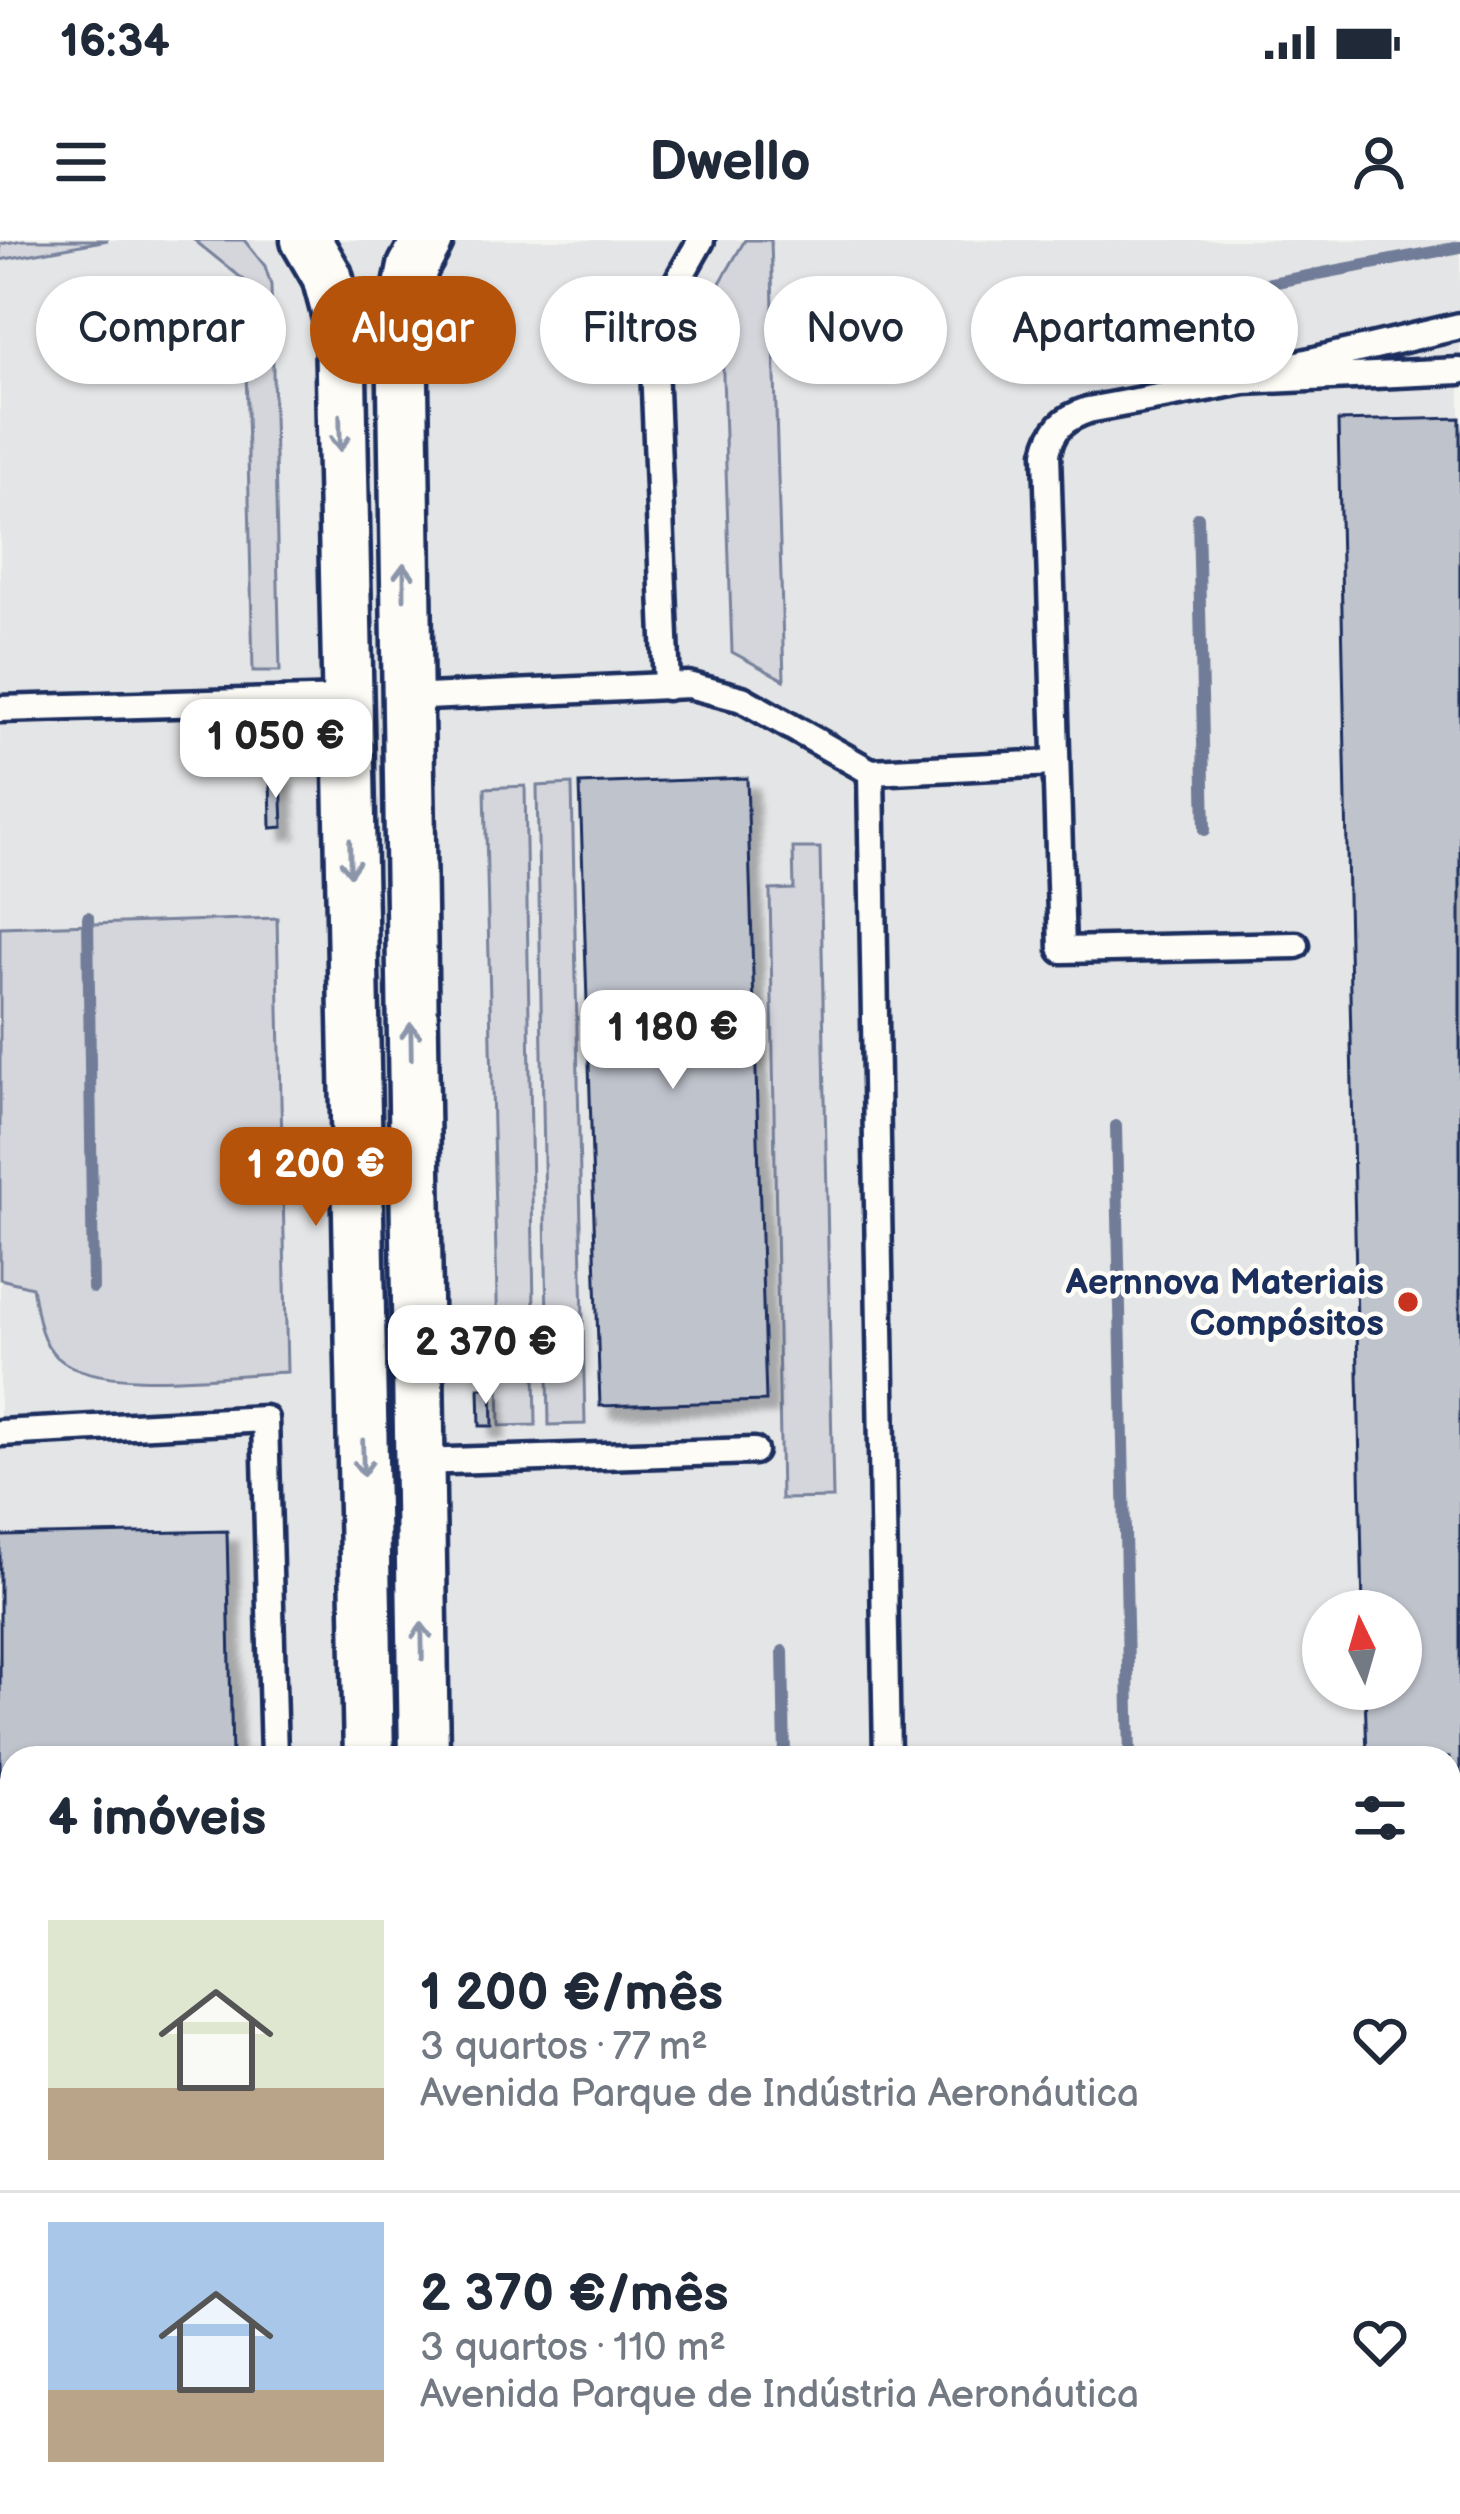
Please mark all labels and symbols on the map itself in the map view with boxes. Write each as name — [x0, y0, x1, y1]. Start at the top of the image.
one-way arrow — [329, 413, 352, 452]
one-way arrow — [393, 562, 415, 601]
pin: 1 050 € — [165, 699, 387, 801]
one-way arrow — [338, 838, 361, 877]
pin: 1 180 € — [562, 990, 784, 1092]
one-way arrow — [400, 1022, 423, 1061]
pin: 1 200 € — [205, 1127, 427, 1229]
place label: Aernnova Materiais Compósitos — [1065, 1262, 1384, 1346]
marker: Aernnova Materiais Compósitos — [1395, 1289, 1421, 1315]
pin: 2 370 € — [375, 1305, 597, 1407]
one-way arrow — [351, 1438, 374, 1477]
north arrow — [1302, 1590, 1422, 1710]
one-way arrow — [411, 1622, 434, 1661]

